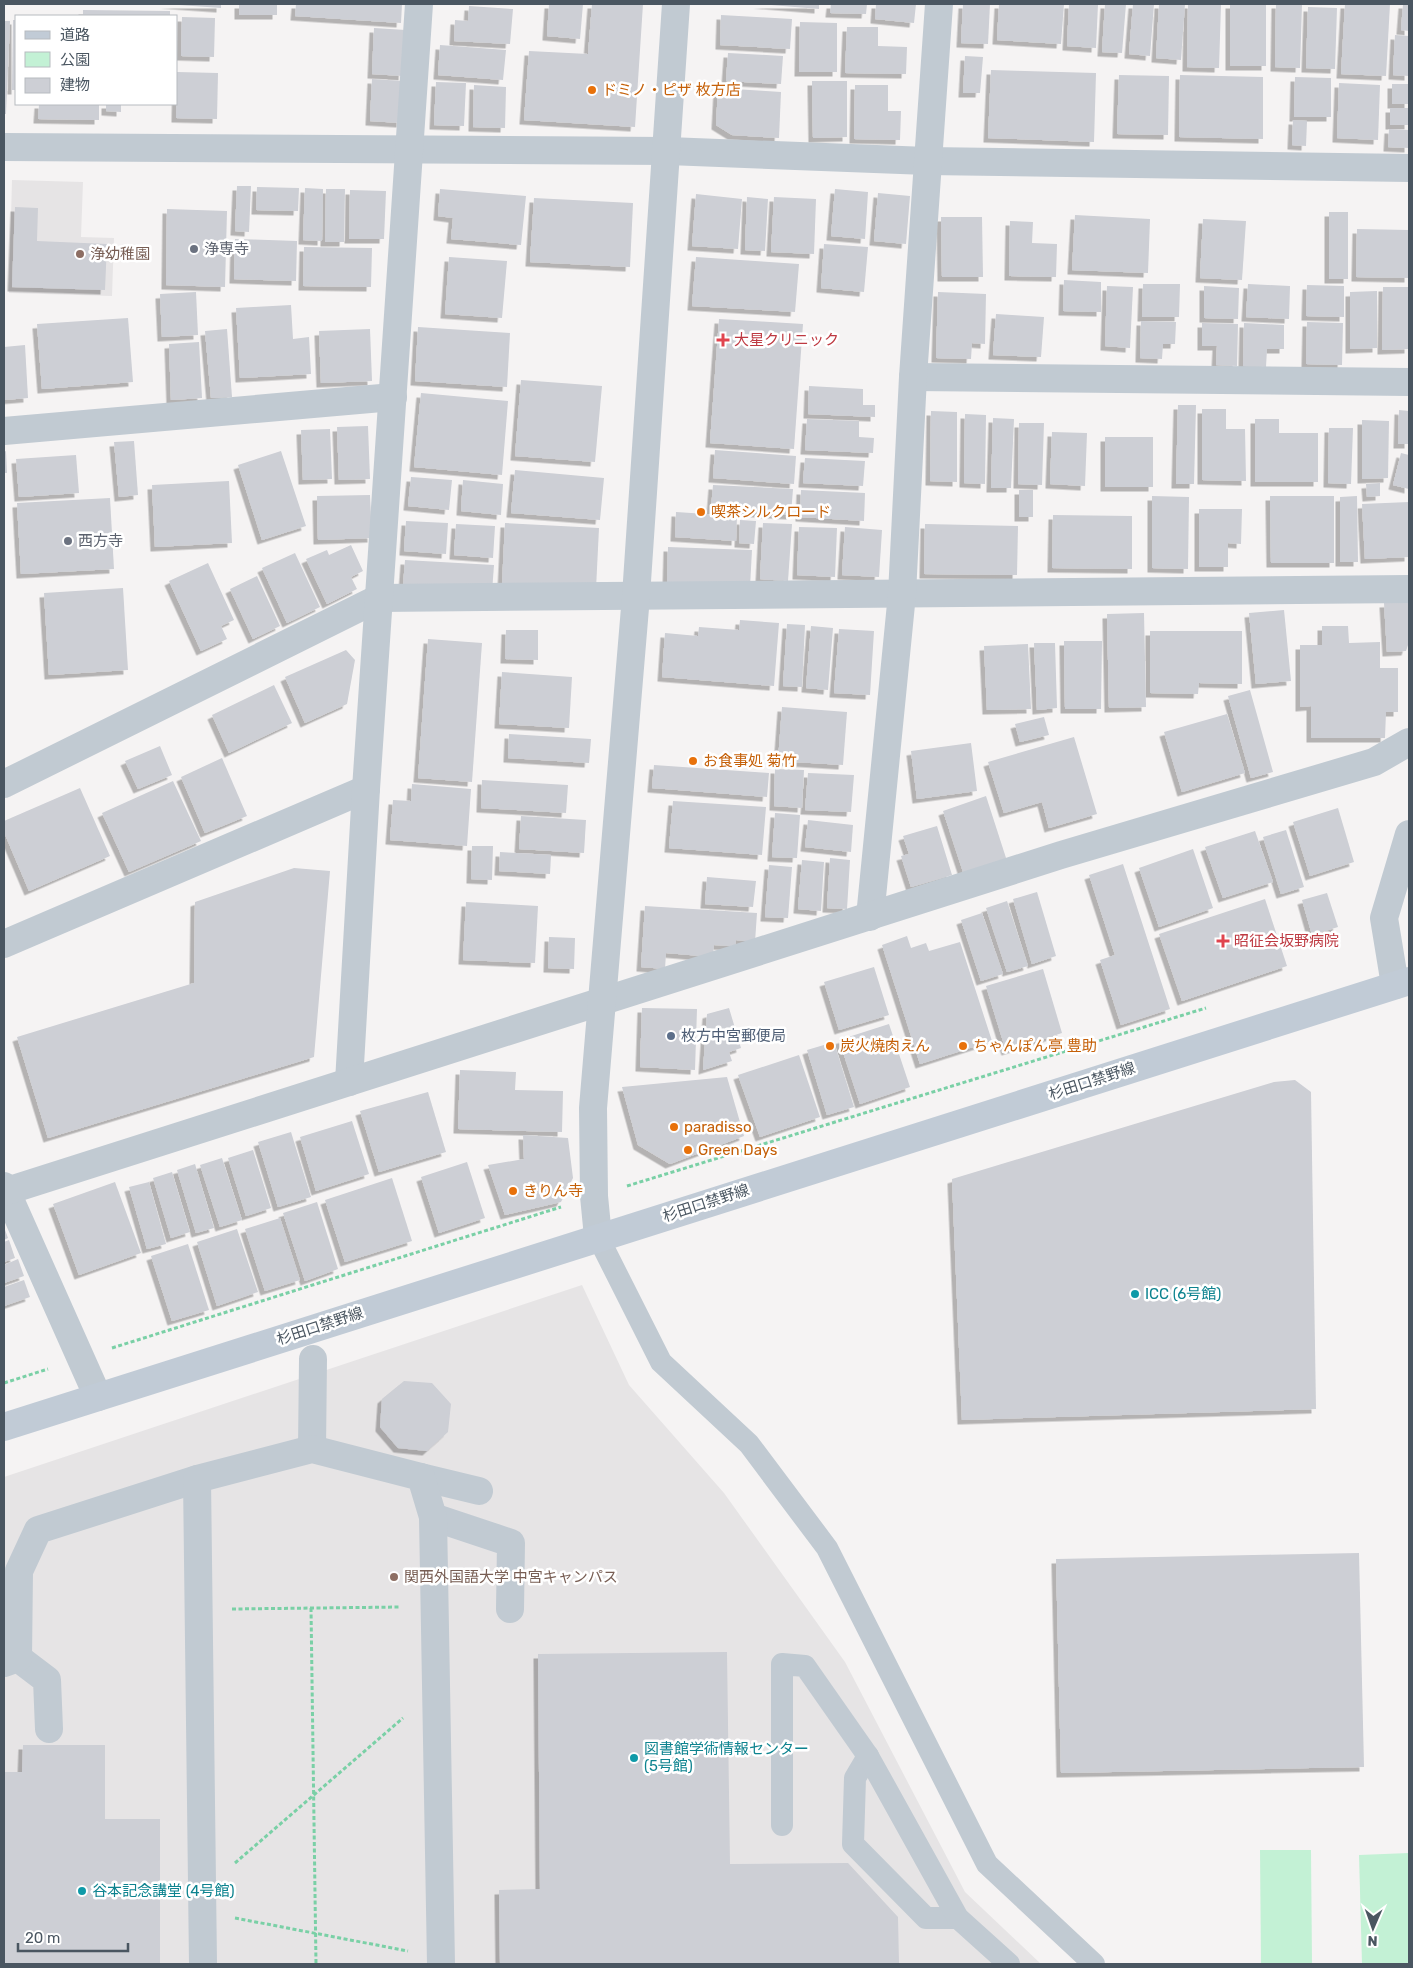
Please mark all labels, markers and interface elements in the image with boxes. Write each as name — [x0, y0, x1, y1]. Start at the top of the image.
legend — [15, 15, 178, 105]
text: 道路 — [60, 26, 90, 44]
text: 公園 — [60, 51, 90, 69]
text: 建物 — [60, 76, 90, 94]
place label: ドミノ・ピザ 枚方店 — [602, 81, 741, 99]
marker: ドミノ・ピザ 枚方店 — [586, 84, 598, 96]
place label: 浄専寺 — [204, 240, 249, 258]
marker: 浄専寺 — [188, 243, 200, 255]
place label: 浄幼稚園 — [90, 245, 150, 263]
marker: 浄幼稚園 — [74, 248, 86, 260]
place label: 大星クリニック — [734, 331, 839, 349]
marker: 大星クリニック — [716, 333, 730, 347]
place label: 喫茶シルクロード — [711, 503, 831, 521]
marker: 喫茶シルクロード — [695, 506, 707, 518]
place label: 西方寺 — [78, 532, 123, 550]
marker: 西方寺 — [62, 535, 74, 547]
place label: お食事処 菊竹 — [703, 752, 797, 770]
marker: お食事処 菊竹 — [687, 755, 699, 767]
place label: 昭征会坂野病院 — [1234, 932, 1339, 950]
marker: 昭征会坂野病院 — [1216, 934, 1230, 948]
place label: 枚方中宮郵便局 — [681, 1027, 786, 1045]
marker: 枚方中宮郵便局 — [665, 1030, 677, 1042]
place label: 炭火焼肉えん — [840, 1037, 930, 1055]
place label: ちゃんぽん亭 豊助 — [973, 1037, 1097, 1055]
marker: 炭火焼肉えん — [824, 1040, 836, 1052]
marker: ちゃんぽん亭 豊助 — [957, 1040, 969, 1052]
street label: 杉田口禁野線 — [1046, 1059, 1138, 1103]
place label: paradisso — [684, 1118, 752, 1136]
marker: paradisso — [668, 1121, 680, 1133]
place label: Green Days — [698, 1141, 778, 1159]
marker: Green Days — [682, 1144, 694, 1156]
street label: 杉田口禁野線 — [660, 1181, 752, 1225]
place label: きりん寺 — [523, 1182, 583, 1200]
marker: きりん寺 — [507, 1185, 519, 1197]
place label: ICC (6号館) — [1145, 1285, 1221, 1303]
marker: ICC (6号館) — [1129, 1288, 1141, 1300]
street label: 杉田口禁野線 — [274, 1304, 366, 1348]
place label: 関西外国語大学 中宮キャンパス — [404, 1568, 618, 1586]
marker: 関西外国語大学 中宮キャンパス — [388, 1571, 400, 1583]
place label: 図書館学術情報センター (5号館) — [644, 1740, 809, 1775]
marker: 図書館学術情報センター (5号館) — [628, 1752, 640, 1764]
place label: 谷本記念講堂 (4号館) — [92, 1882, 235, 1900]
marker: 谷本記念講堂 (4号館) — [76, 1885, 88, 1897]
north arrow — [1348, 1903, 1398, 1953]
scale bar — [18, 1920, 128, 1952]
text: 20 m — [25, 1929, 60, 1947]
text: N — [1367, 1932, 1378, 1949]

